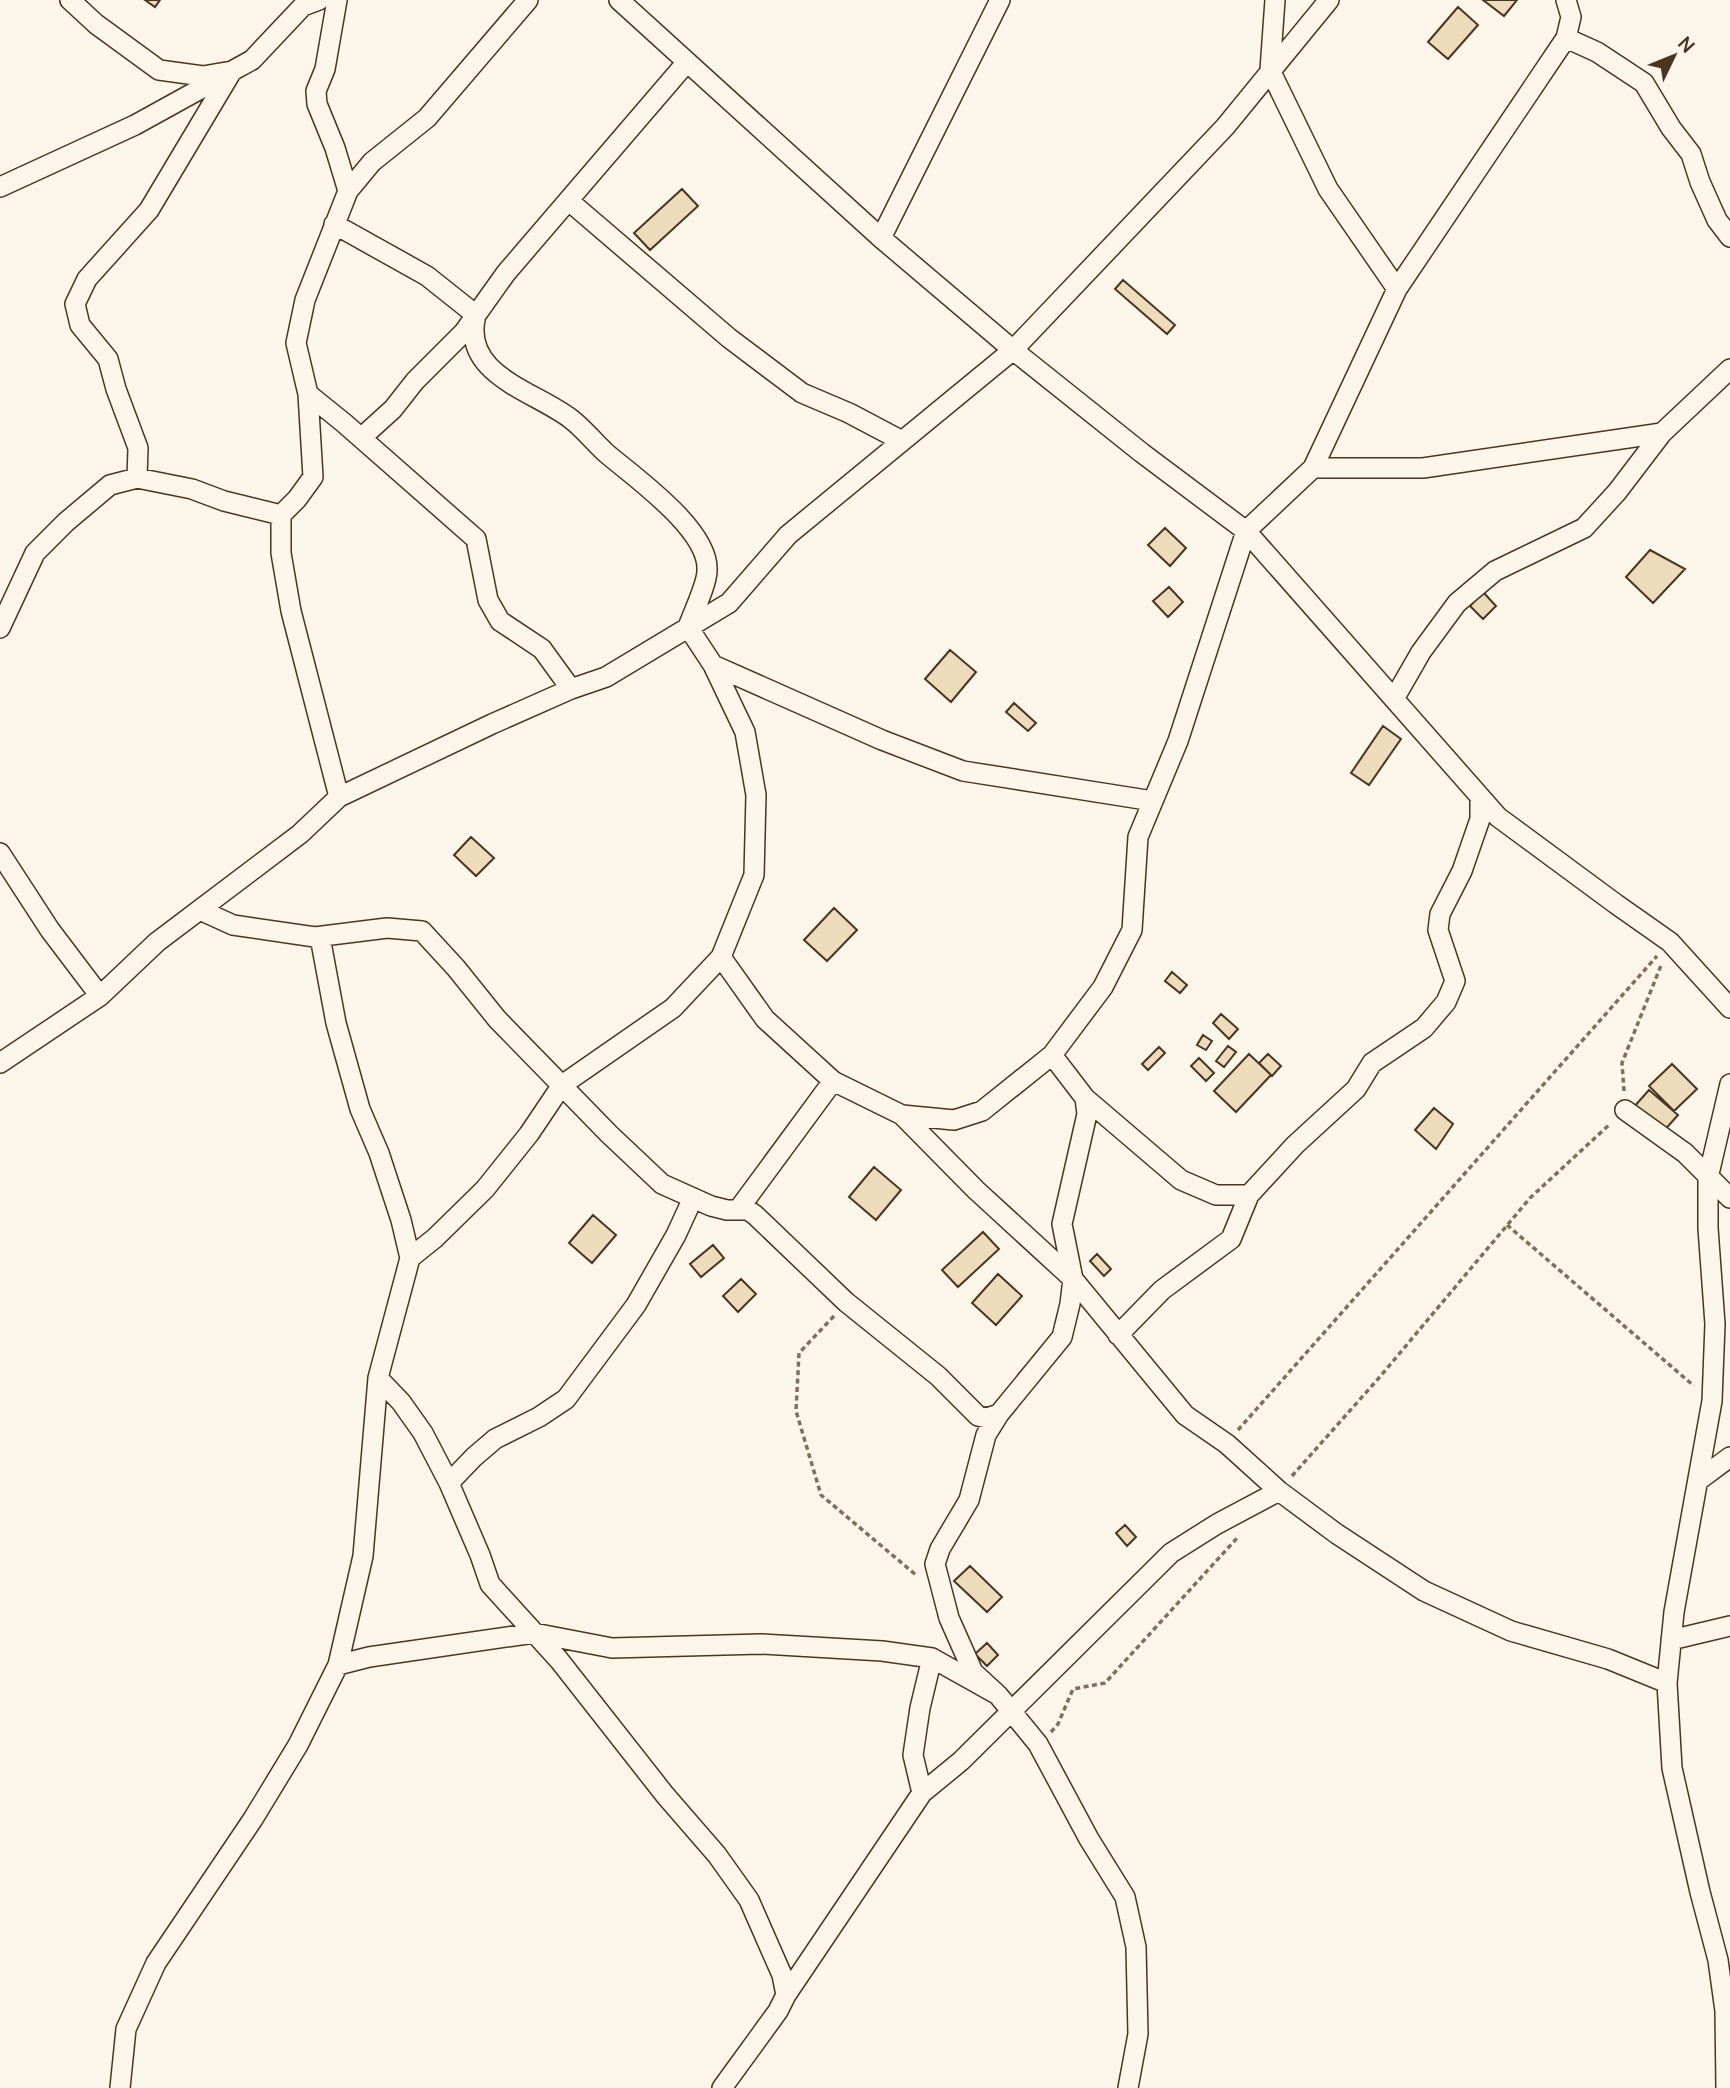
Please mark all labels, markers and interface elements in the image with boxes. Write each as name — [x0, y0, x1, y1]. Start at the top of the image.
north arrow — [1639, 21, 1709, 91]
text: N — [1672, 31, 1701, 58]

